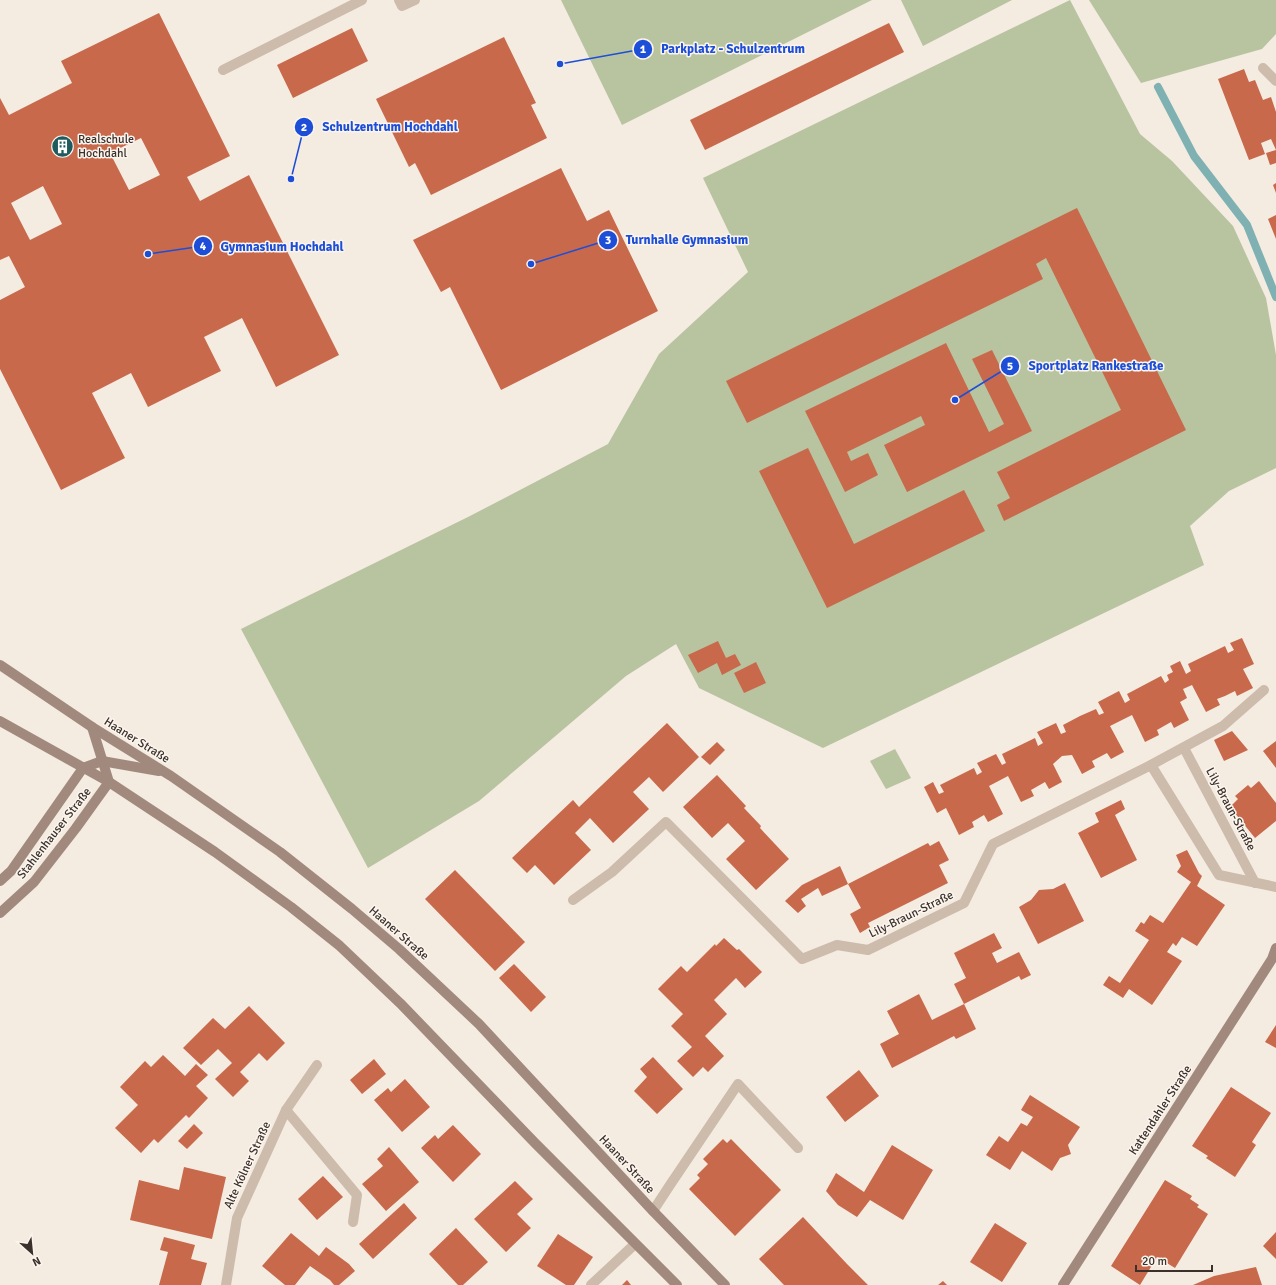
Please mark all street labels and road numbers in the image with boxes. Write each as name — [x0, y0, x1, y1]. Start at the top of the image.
street label: Haaner Straße — [101, 714, 172, 767]
street label: Lily-Braun-Straße — [1202, 765, 1259, 853]
street label: Stahlenhauser Straße — [14, 785, 95, 882]
street label: Lily-Braun-Straße — [867, 888, 956, 941]
street label: Haaner Straße — [366, 903, 432, 964]
street label: Kattendahler Straße — [1126, 1062, 1195, 1158]
street label: Alte Kölner Straße — [221, 1119, 274, 1211]
street label: Haaner Straße — [596, 1132, 658, 1197]

